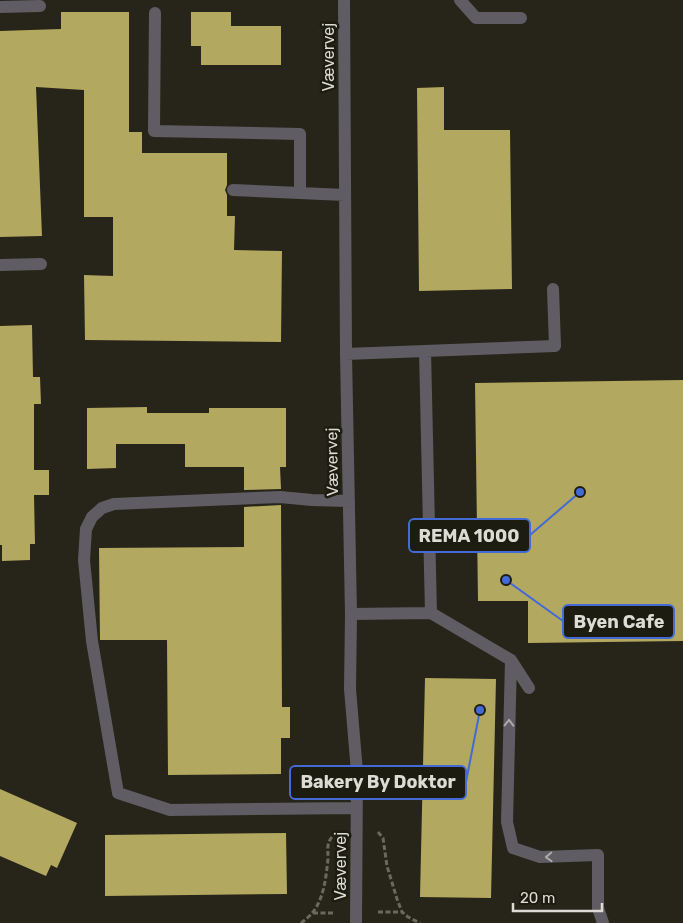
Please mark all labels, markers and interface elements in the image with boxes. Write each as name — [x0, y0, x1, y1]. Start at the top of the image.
street label: Vævervej — [319, 23, 338, 91]
street label: Vævervej — [322, 427, 342, 497]
callout: REMA 1000 — [409, 519, 530, 552]
text: REMA 1000 — [419, 525, 519, 547]
callout: Byen Cafe — [563, 605, 674, 638]
text: Byen Cafe — [574, 611, 665, 633]
one-way arrow — [504, 719, 515, 727]
callout: Bakery By Doktor — [290, 766, 466, 799]
text: Bakery By Doktor — [300, 771, 456, 793]
street label: Vævervej — [331, 832, 350, 900]
one-way arrow — [545, 851, 553, 862]
scale bar — [513, 880, 602, 912]
text: 20 m — [520, 889, 555, 907]

